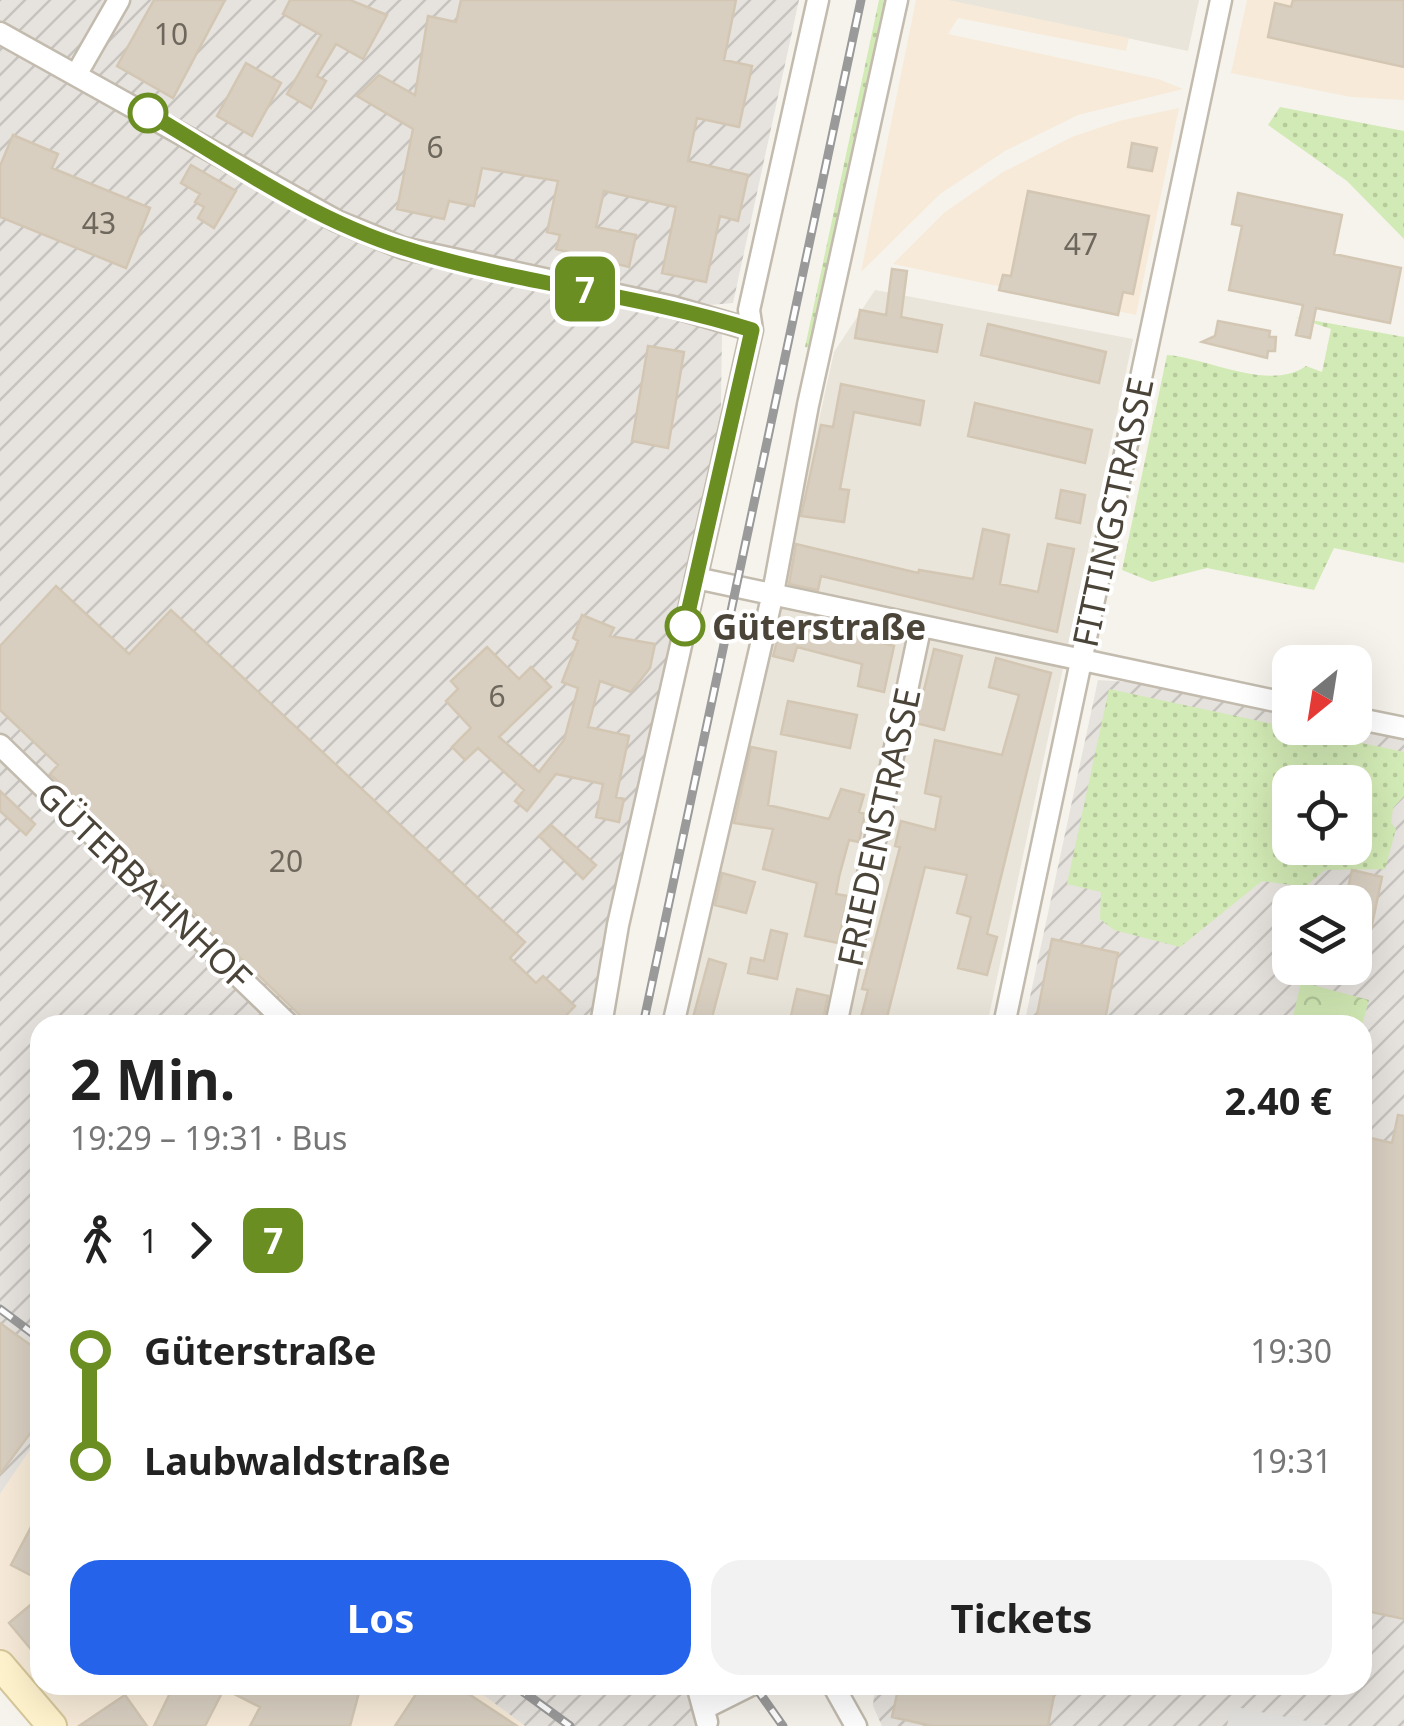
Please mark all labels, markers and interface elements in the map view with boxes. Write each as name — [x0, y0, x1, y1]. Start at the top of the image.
house number: 10 — [154, 13, 188, 54]
unlabelled marker — [129, 94, 167, 132]
house number: 6 — [426, 126, 444, 167]
house number: 43 — [82, 202, 116, 243]
house number: 47 — [1064, 223, 1098, 264]
line badge: 7 — [552, 256, 618, 322]
text: 7 — [575, 266, 595, 313]
street label: FITTINGSTRASSE — [1060, 373, 1164, 651]
place label: Güterstraße — [712, 603, 926, 650]
marker: Güterstraße — [666, 607, 704, 645]
north arrow — [1272, 645, 1372, 745]
map controls — [1272, 645, 1372, 985]
house number: 6 — [488, 675, 506, 716]
street label: FRIEDENSTRASSE — [826, 683, 930, 971]
button: locate — [1272, 765, 1372, 865]
street label: GÜTERBAHNHOF — [28, 771, 262, 999]
house number: 20 — [269, 840, 303, 881]
button: layers — [1272, 885, 1372, 985]
text: 2 Min. — [70, 1041, 235, 1116]
text: 2.40 € — [1224, 1074, 1332, 1126]
text: 19:29 – 19:31 · Bus — [70, 1116, 347, 1159]
icon: walk — [70, 1213, 125, 1268]
icon: forward — [173, 1213, 228, 1268]
text: 7 — [263, 1217, 283, 1264]
text: 1 — [140, 1219, 158, 1262]
text: Güterstraße — [144, 1324, 376, 1376]
text: 19:30 — [1250, 1329, 1332, 1372]
text: Laubwaldstraße — [144, 1434, 451, 1486]
text: 19:31 — [1250, 1439, 1332, 1482]
button: Los — [70, 1560, 691, 1675]
button: Tickets — [711, 1560, 1332, 1675]

